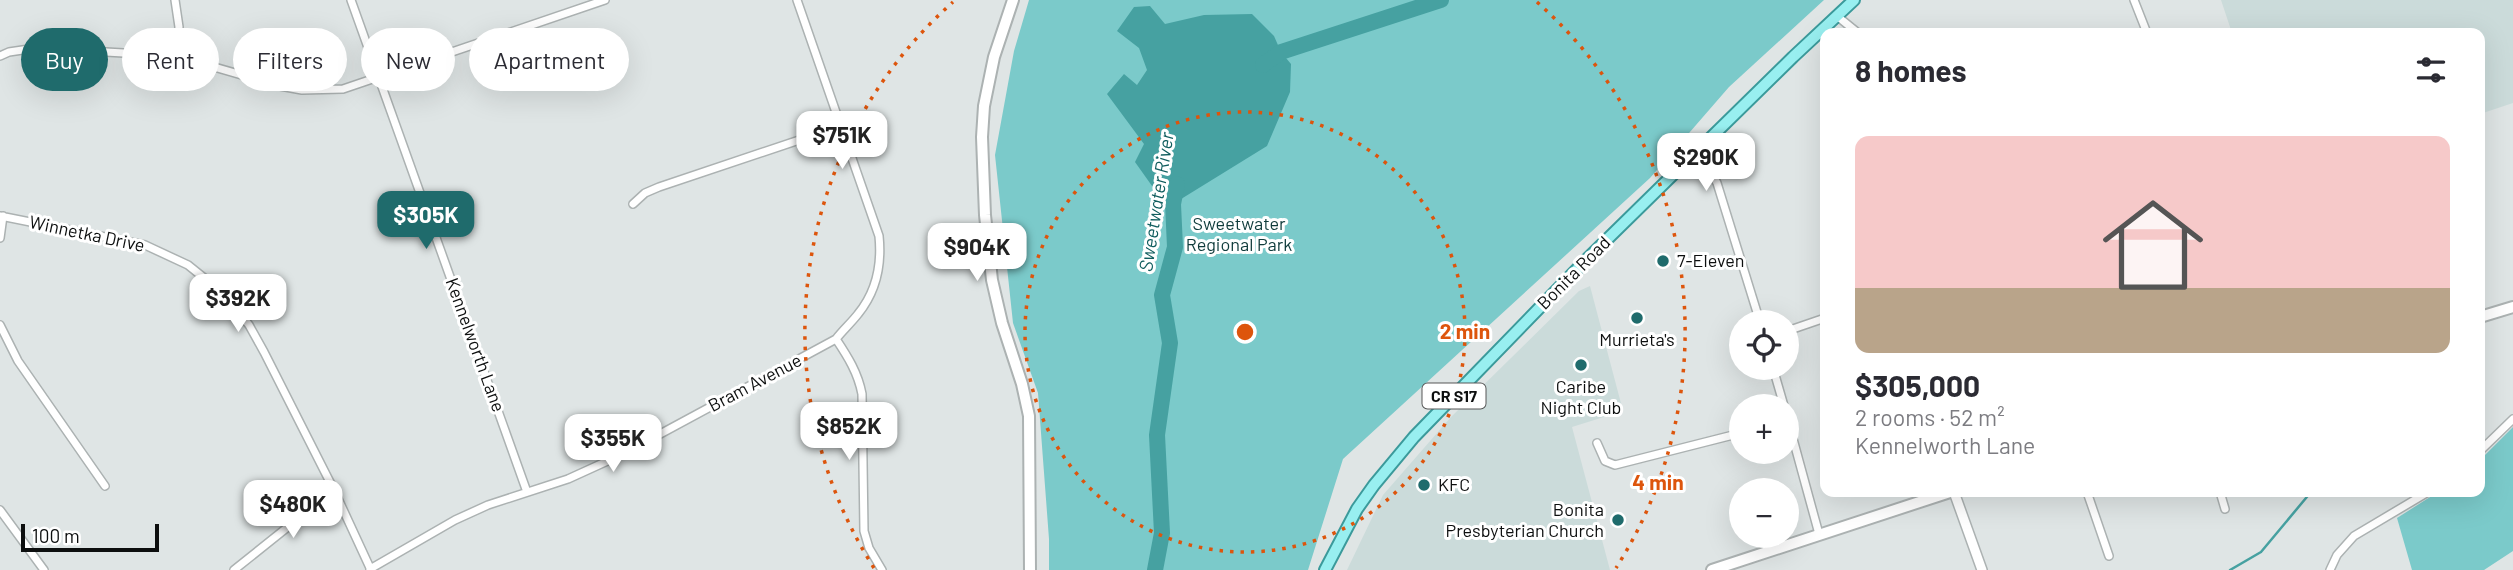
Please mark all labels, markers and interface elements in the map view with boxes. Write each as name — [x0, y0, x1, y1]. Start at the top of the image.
chip: Buy — [21, 28, 108, 91]
chip: Rent — [122, 28, 219, 91]
chip: Filters — [233, 28, 347, 91]
chip: New — [361, 28, 455, 91]
chip: Apartment — [469, 28, 629, 91]
icon: filters — [2412, 51, 2450, 89]
text: 8 homes — [1855, 52, 1966, 88]
pin: $751K — [793, 111, 891, 171]
text: $751K — [812, 120, 872, 148]
water label: Sweetwater River — [1133, 129, 1178, 273]
pin: $290K — [1657, 134, 1755, 193]
text: $290K — [1673, 142, 1739, 170]
icon: home — [2090, 182, 2216, 308]
pin: $305K — [377, 191, 475, 251]
text: $305K — [393, 200, 459, 228]
street label: Winnetka Drive — [27, 210, 147, 256]
park label: Sweetwater Regional Park — [1186, 212, 1292, 255]
pin: $904K — [928, 224, 1026, 283]
street label: Bonita Road — [1532, 231, 1614, 313]
text: $904K — [944, 232, 1010, 260]
place label: 7-Eleven — [1677, 249, 1745, 271]
marker: 7-Eleven — [1655, 253, 1671, 269]
pin: $392K — [189, 274, 287, 334]
street label: Kennelworth Lane — [441, 275, 510, 415]
text: $392K — [205, 283, 271, 311]
marker: Murrieta's — [1629, 310, 1645, 326]
map controls — [1729, 310, 1799, 548]
button: locate — [1729, 310, 1799, 380]
text: 2 min — [1440, 318, 1490, 343]
centre of rings — [1233, 320, 1257, 344]
place label: Murrieta's — [1599, 328, 1675, 350]
street label: Bram Avenue — [704, 348, 805, 416]
marker: Caribe Night Club — [1573, 357, 1589, 373]
text: $305,000 — [1855, 367, 1980, 403]
place label: Caribe Night Club — [1541, 375, 1621, 418]
road number: CR S17 — [1422, 384, 1486, 408]
button: + — [1729, 394, 1799, 464]
pin: $852K — [800, 402, 898, 462]
text: 2 rooms · 52 m² — [1855, 403, 2005, 431]
text: $852K — [816, 411, 882, 439]
pin: $355K — [564, 414, 662, 474]
text: $355K — [581, 423, 645, 451]
text: Kennelworth Lane — [1855, 431, 2035, 459]
text: 4 min — [1632, 469, 1684, 494]
place label: KFC — [1438, 473, 1470, 495]
marker: KFC — [1416, 477, 1432, 493]
button: − — [1729, 478, 1799, 548]
pin: $480K — [244, 480, 342, 540]
text: $480K — [259, 489, 327, 517]
place label: Bonita Presbyterian Church — [1446, 498, 1604, 541]
marker: Bonita Presbyterian Church — [1610, 512, 1626, 528]
scale bar — [21, 521, 159, 553]
text: 100 m — [32, 524, 80, 547]

